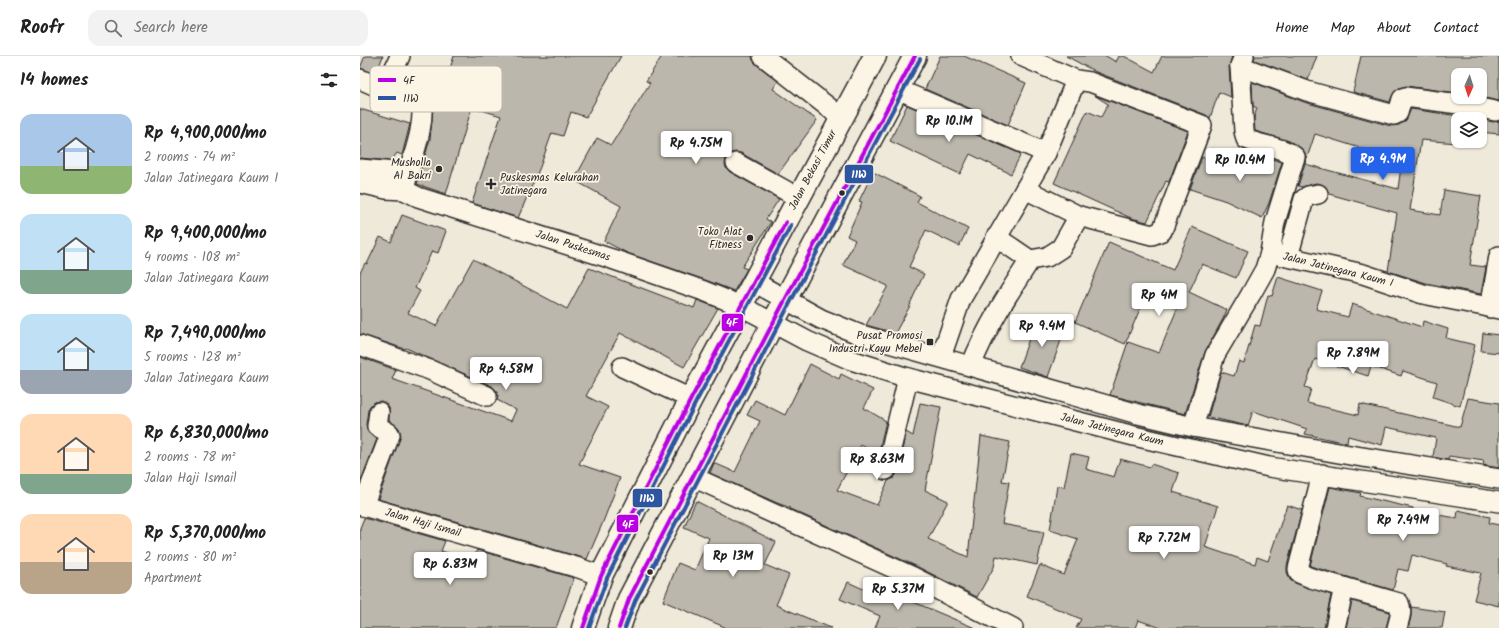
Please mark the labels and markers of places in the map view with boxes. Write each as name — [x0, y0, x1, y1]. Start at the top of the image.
pin: Rp 10.1M — [908, 109, 990, 143]
pin: Rp 4.75M — [655, 131, 737, 165]
pin: Rp 4.9M — [1346, 147, 1420, 181]
pin: Rp 10.4M — [1199, 148, 1281, 182]
place label: Musholla Al Bakri — [391, 154, 431, 185]
marker: Musholla Al Bakri — [434, 164, 444, 174]
place label: Puskesmas Kelurahan Jatinegara — [500, 169, 599, 200]
marker: Puskesmas Kelurahan Jatinegara — [485, 178, 497, 190]
unlabelled marker — [837, 188, 847, 198]
place label: Toko Alat Fitness — [698, 223, 743, 254]
marker: Toko Alat Fitness — [745, 233, 755, 243]
pin: Rp 4M — [1131, 283, 1187, 317]
pin: Rp 9.4M — [1005, 314, 1079, 348]
place label: Pusat Promosi Industri Kayu Mebel — [829, 327, 922, 358]
marker: Pusat Promosi Industri Kayu Mebel — [925, 337, 935, 347]
pin: Rp 7.89M — [1312, 341, 1394, 375]
pin: Rp 4.58M — [465, 357, 547, 391]
pin: Rp 8.63M — [836, 447, 918, 481]
pin: Rp 7.49M — [1362, 508, 1444, 542]
pin: Rp 7.72M — [1123, 526, 1205, 560]
pin: Rp 13M — [700, 544, 766, 578]
pin: Rp 6.83M — [409, 552, 491, 586]
unlabelled marker — [645, 567, 655, 577]
pin: Rp 5.37M — [857, 577, 939, 611]

